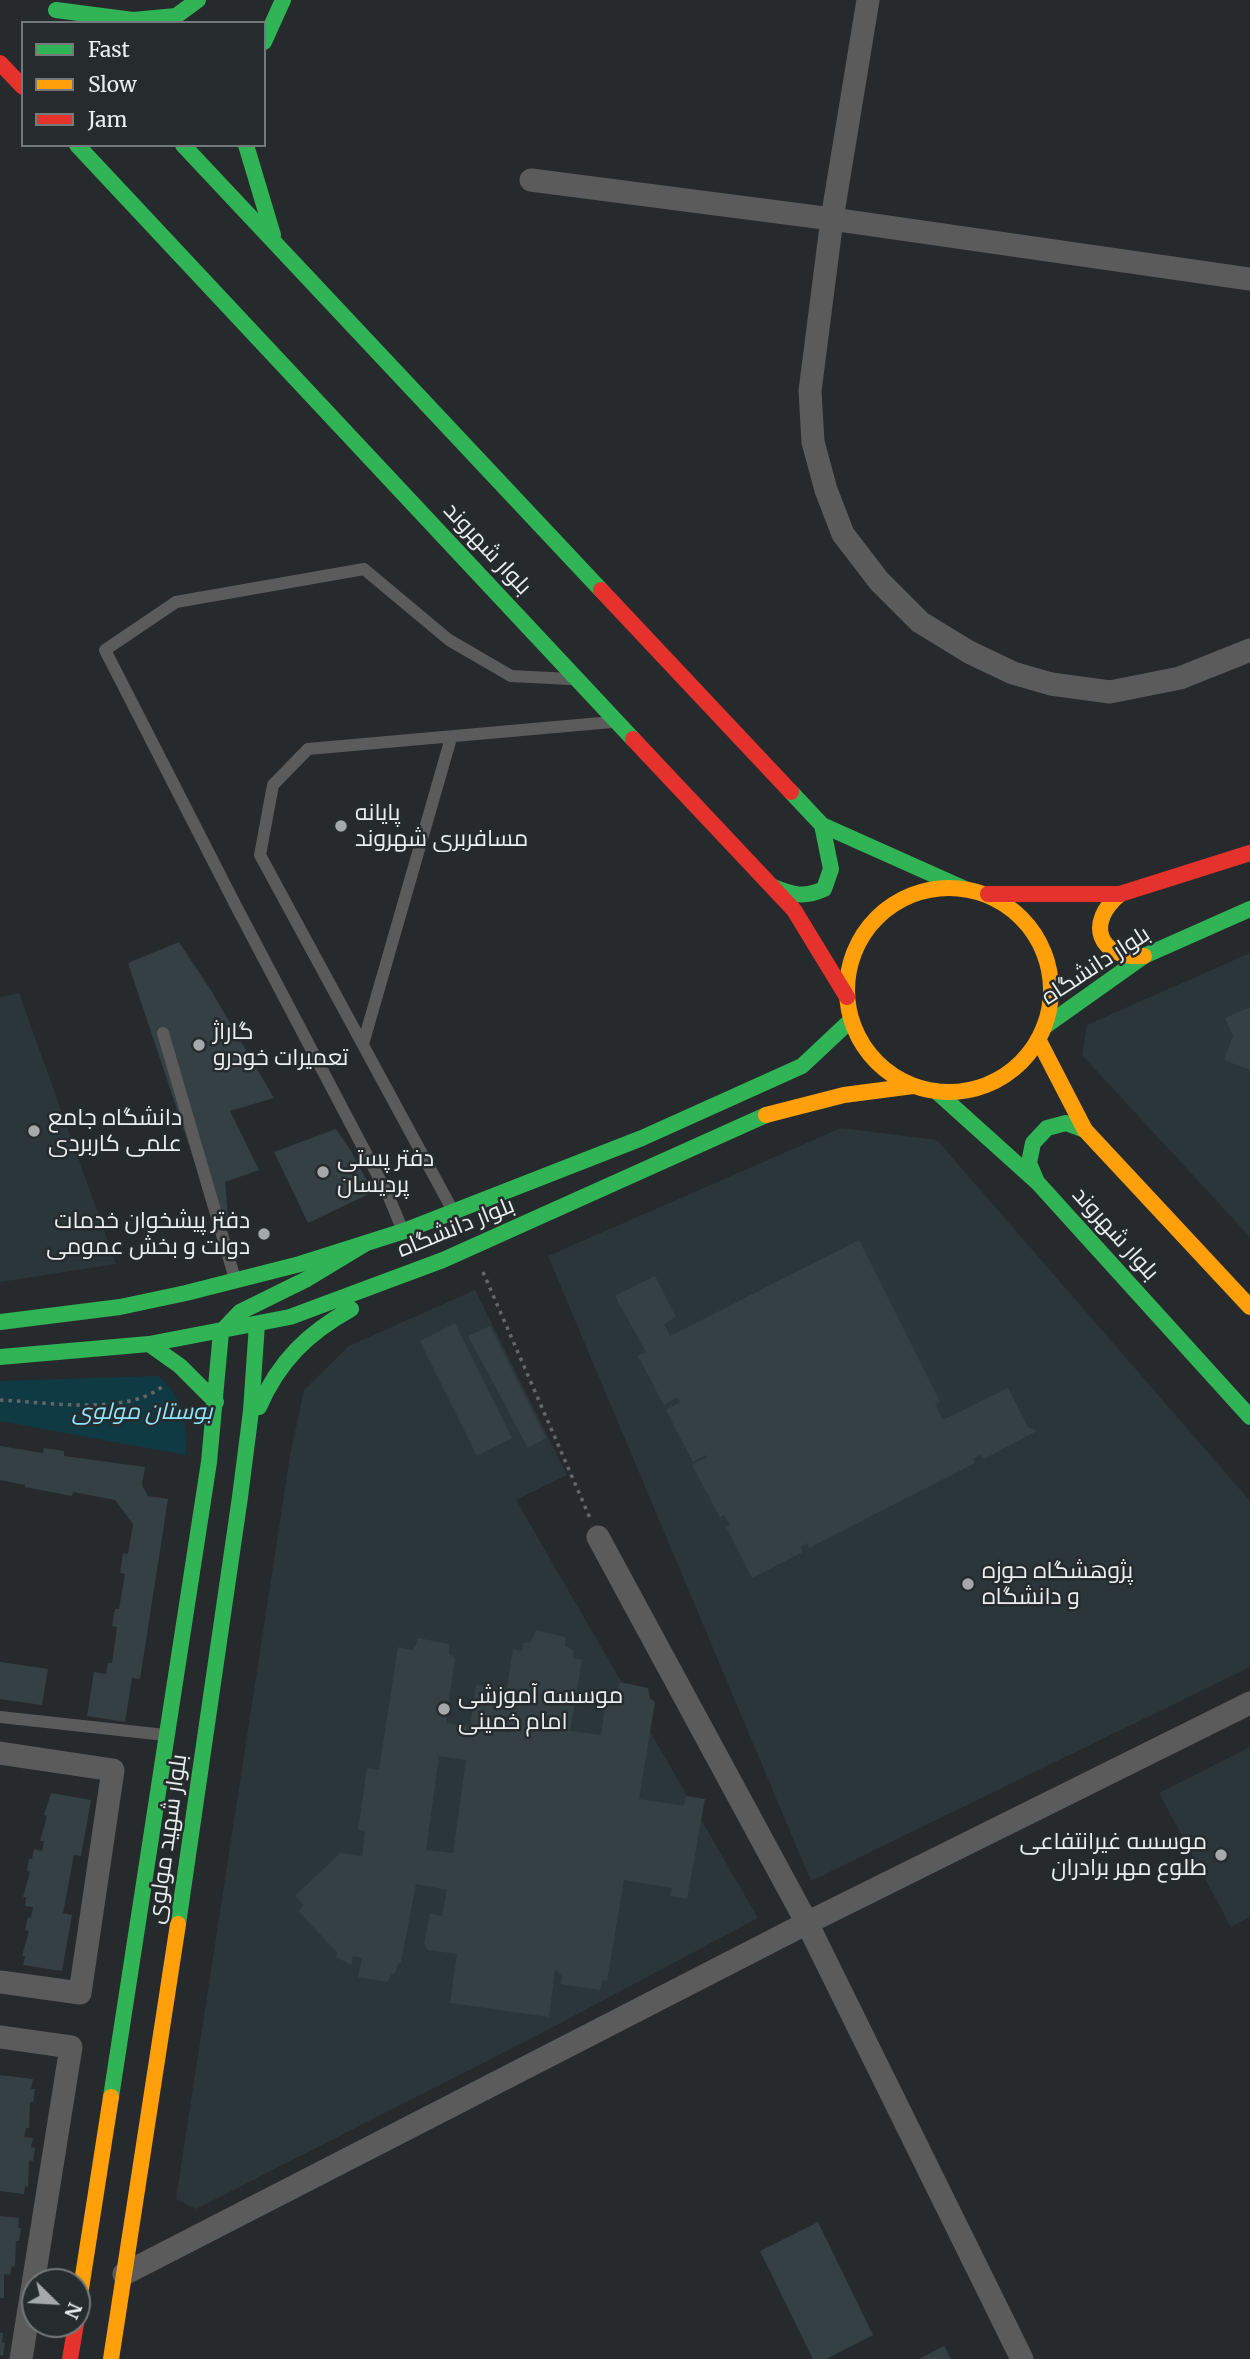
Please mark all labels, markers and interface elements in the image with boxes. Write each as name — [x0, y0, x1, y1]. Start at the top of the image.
legend — [21, 21, 266, 147]
text: Fast — [88, 36, 130, 63]
text: Slow — [88, 71, 137, 98]
text: Jam — [88, 106, 127, 133]
street label: بلوار شهروند — [437, 497, 537, 601]
place label: پایانه مسافربری شهروند — [355, 799, 528, 853]
marker: پایانه مسافربری شهروند — [333, 818, 349, 834]
street label: بلوار دانشگاه — [1037, 921, 1155, 1011]
place label: گاراژ تعمیرات خودرو — [213, 1018, 349, 1072]
marker: گاراژ تعمیرات خودرو — [191, 1037, 207, 1053]
place label: دانشگاه جامع علمی کاربردی — [48, 1104, 182, 1158]
marker: دانشگاه جامع علمی کاربردی — [26, 1123, 42, 1139]
place label: دفتر پستی پردیسان — [337, 1145, 434, 1199]
marker: دفتر پستی پردیسان — [315, 1164, 331, 1180]
street label: بلوار شهروند — [1066, 1182, 1164, 1286]
street label: بلوار دانشگاه — [393, 1192, 519, 1264]
place label: دفتر پیشخوان خدمات دولت و بخش عمومی — [46, 1207, 250, 1261]
marker: دفتر پیشخوان خدمات دولت و بخش عمومی — [256, 1226, 272, 1242]
park label: بوستان مولوی — [72, 1398, 212, 1426]
place label: پژوهشگاه حوزه و دانشگاه — [982, 1557, 1133, 1611]
marker: پژوهشگاه حوزه و دانشگاه — [960, 1576, 976, 1592]
place label: موسسه آموزشی امام خمینی — [458, 1682, 623, 1736]
marker: موسسه آموزشی امام خمینی — [436, 1701, 452, 1717]
street label: بلوار شهید مولوی — [142, 1752, 194, 1926]
place label: موسسه غیرانتفاعی طلوع مهر برادران — [1020, 1828, 1207, 1882]
marker: موسسه غیرانتفاعی طلوع مهر برادران — [1213, 1847, 1229, 1863]
north arrow — [21, 2268, 91, 2338]
text: N — [59, 2299, 87, 2322]

